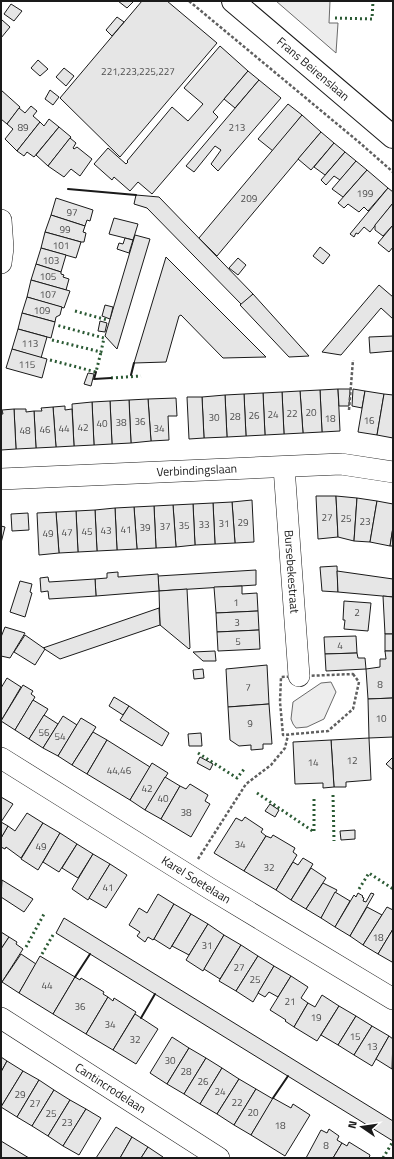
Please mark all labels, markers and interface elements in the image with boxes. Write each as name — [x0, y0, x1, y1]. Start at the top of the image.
street label: Frans Beirenslaan — [273, 32, 354, 105]
house number: 221,223,225,227 — [101, 64, 175, 79]
house number: 89 — [17, 120, 29, 135]
house number: 213 — [229, 120, 245, 135]
house number: 199 — [357, 186, 374, 201]
house number: 209 — [241, 191, 258, 206]
house number: 97 — [66, 205, 78, 220]
house number: 99 — [59, 222, 71, 237]
house number: 101 — [53, 238, 69, 253]
house number: 103 — [43, 253, 59, 268]
house number: 105 — [40, 269, 57, 284]
house number: 107 — [40, 287, 56, 302]
house number: 109 — [34, 303, 51, 318]
house number: 113 — [22, 336, 38, 351]
house number: 115 — [19, 357, 36, 372]
house number: 20 — [305, 405, 317, 420]
house number: 22 — [286, 406, 298, 421]
house number: 24 — [267, 407, 279, 422]
house number: 26 — [248, 408, 260, 423]
house number: 28 — [229, 409, 241, 424]
house number: 30 — [208, 410, 220, 425]
house number: 18 — [324, 411, 336, 426]
house number: 16 — [363, 413, 375, 428]
house number: 36 — [134, 414, 146, 429]
house number: 38 — [115, 415, 127, 430]
house number: 40 — [96, 416, 108, 431]
house number: 42 — [77, 420, 89, 435]
house number: 44 — [58, 421, 70, 436]
house number: 34 — [153, 421, 165, 436]
house number: 46 — [39, 422, 51, 437]
house number: 48 — [19, 423, 31, 438]
street label: Verbindingslaan — [156, 459, 238, 481]
house number: 27 — [321, 510, 333, 525]
house number: 25 — [340, 511, 352, 526]
house number: 23 — [359, 514, 371, 529]
house number: 29 — [237, 515, 249, 530]
house number: 31 — [218, 516, 230, 531]
house number: 33 — [198, 517, 210, 532]
house number: 35 — [178, 518, 190, 533]
house number: 37 — [159, 519, 171, 534]
house number: 39 — [139, 520, 151, 535]
house number: 41 — [120, 522, 132, 537]
house number: 43 — [100, 523, 112, 538]
house number: 45 — [81, 524, 93, 539]
house number: 47 — [61, 525, 73, 540]
house number: 49 — [42, 526, 54, 541]
street label: Bursebekestraat — [280, 529, 305, 615]
house number: 1 — [233, 595, 239, 610]
house number: 2 — [354, 605, 360, 620]
house number: 3 — [234, 615, 240, 630]
house number: 5 — [235, 634, 241, 649]
house number: 4 — [337, 638, 343, 653]
house number: 8 — [377, 677, 383, 692]
house number: 7 — [245, 680, 251, 695]
house number: 10 — [375, 711, 387, 726]
house number: 9 — [247, 716, 253, 731]
house number: 56 — [38, 725, 50, 740]
house number: 54 — [54, 729, 66, 744]
house number: 12 — [346, 753, 358, 768]
house number: 14 — [307, 755, 319, 770]
house number: 44,46 — [107, 763, 132, 778]
house number: 42 — [141, 781, 153, 796]
house number: 40 — [157, 791, 169, 806]
house number: 38 — [180, 805, 192, 820]
house number: 34 — [234, 837, 246, 852]
house number: 49 — [35, 839, 47, 854]
street label: Karel Soetelaan — [158, 851, 235, 908]
house number: 32 — [263, 860, 275, 875]
house number: 41 — [102, 880, 114, 895]
house number: 18 — [372, 930, 384, 945]
house number: 31 — [201, 938, 213, 953]
house number: 27 — [233, 960, 245, 975]
house number: 25 — [249, 972, 261, 987]
house number: 44 — [41, 978, 53, 993]
house number: 21 — [284, 994, 296, 1009]
house number: 36 — [74, 999, 86, 1014]
house number: 19 — [310, 1010, 322, 1025]
house number: 34 — [104, 1017, 116, 1032]
house number: 15 — [349, 1029, 361, 1044]
house number: 32 — [129, 1032, 141, 1047]
house number: 13 — [366, 1039, 378, 1054]
house number: 30 — [164, 1053, 176, 1068]
street label: Cantincrodelaan — [71, 1058, 150, 1118]
house number: 28 — [180, 1064, 192, 1079]
house number: 26 — [197, 1074, 209, 1089]
house number: 24 — [214, 1084, 226, 1099]
house number: 29 — [14, 1087, 26, 1102]
house number: 22 — [231, 1095, 243, 1110]
house number: 27 — [29, 1096, 41, 1111]
house number: 20 — [247, 1105, 259, 1120]
house number: 25 — [45, 1106, 57, 1121]
north arrow — [342, 1107, 382, 1147]
house number: 23 — [61, 1115, 73, 1130]
house number: 18 — [274, 1118, 286, 1133]
text: N — [344, 1119, 361, 1130]
house number: 8 — [323, 1138, 329, 1153]

